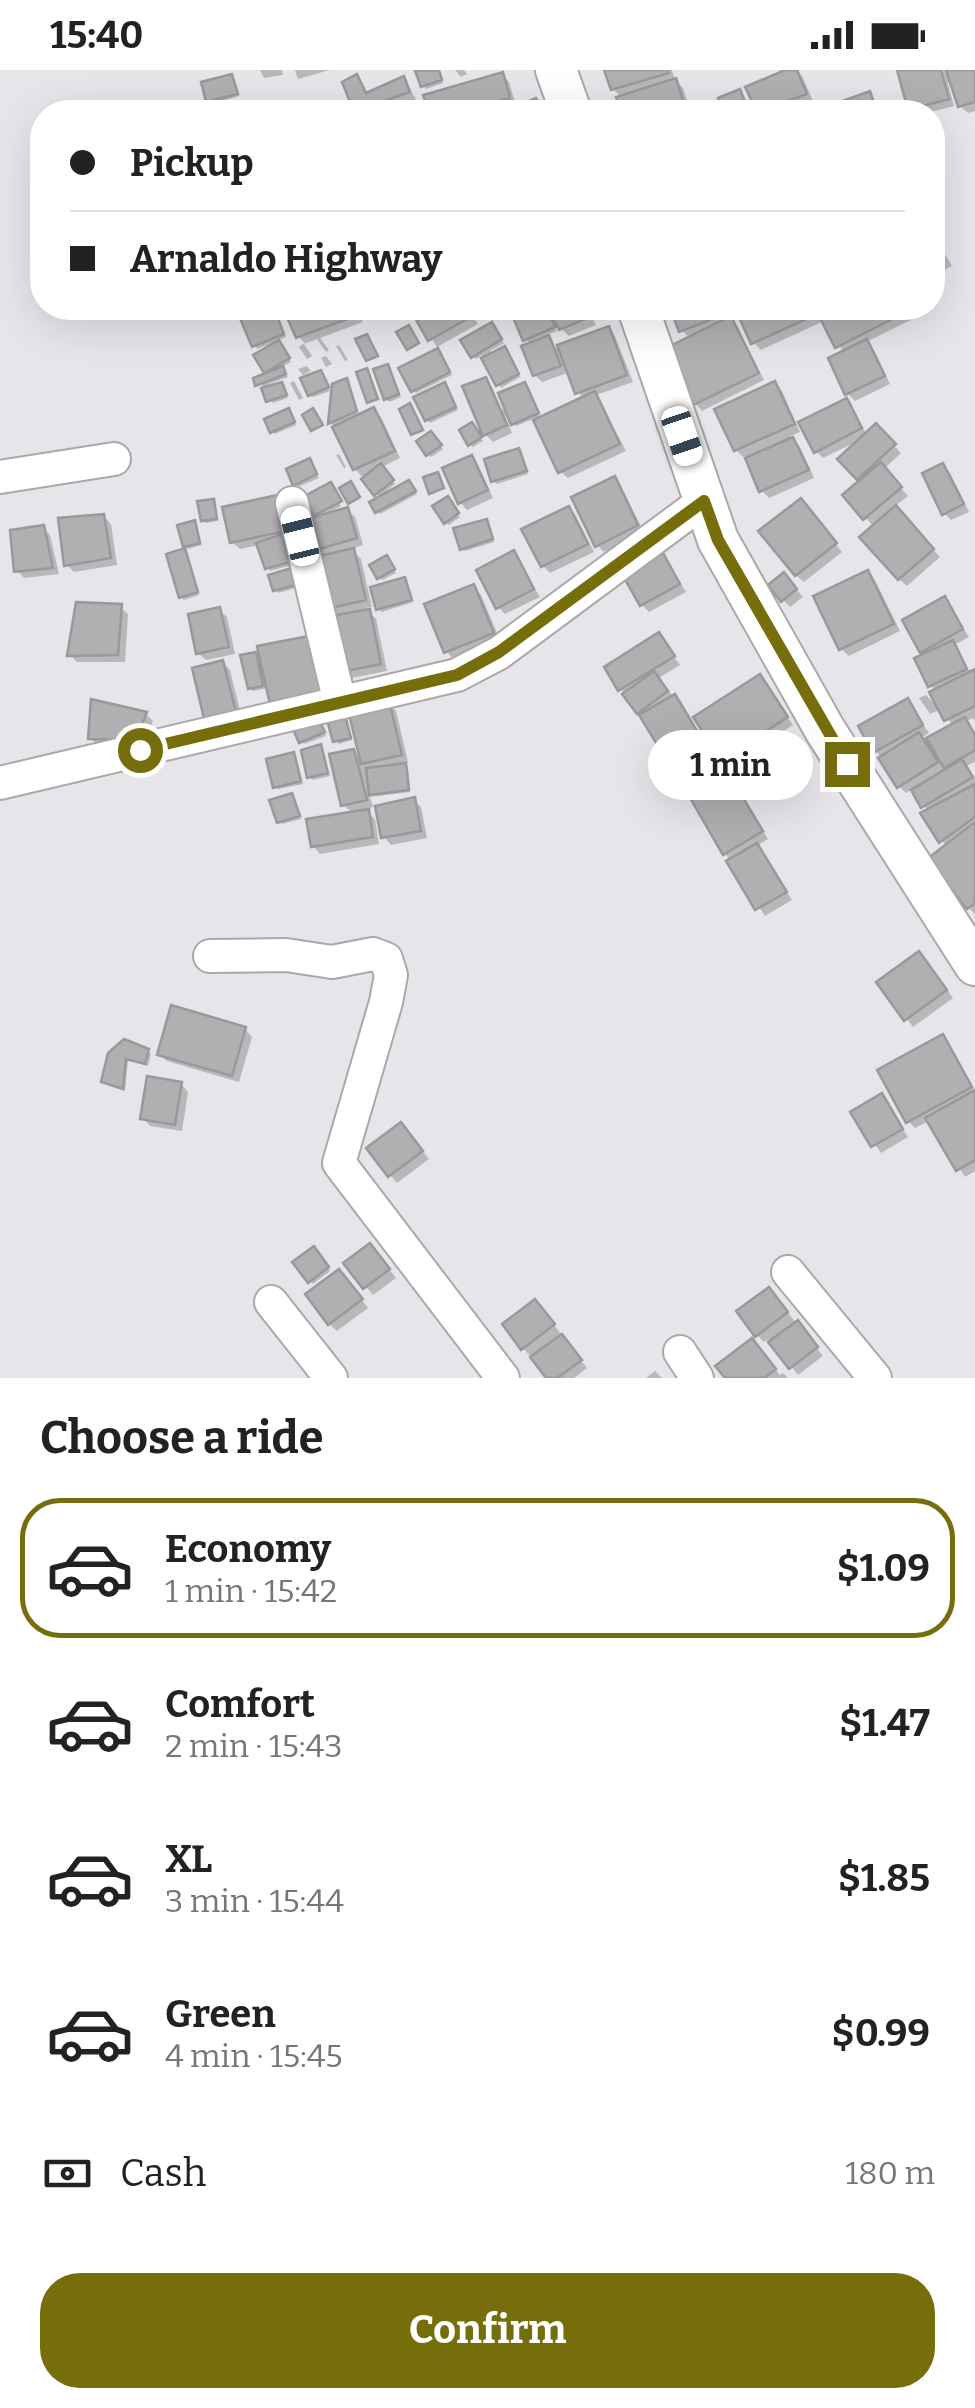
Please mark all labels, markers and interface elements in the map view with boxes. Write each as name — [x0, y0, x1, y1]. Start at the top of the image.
text: 15:40 — [50, 12, 143, 58]
text: Pickup — [130, 140, 254, 186]
text: Arnaldo Highway — [130, 236, 442, 282]
car — [658, 403, 706, 469]
car — [278, 503, 322, 569]
route start — [118, 728, 163, 773]
callout: 1 min — [647, 729, 812, 799]
route end — [825, 742, 870, 787]
text: 1 min — [690, 746, 771, 784]
text: Choose a ride — [40, 1411, 323, 1465]
icon: car — [45, 1523, 135, 1613]
text: Economy — [165, 1526, 331, 1572]
text: $1.09 — [837, 1545, 930, 1591]
text: 1 min · 15:42 — [165, 1572, 337, 1610]
icon: car — [45, 1678, 135, 1768]
text: Comfort — [165, 1681, 315, 1727]
text: $1.47 — [839, 1700, 930, 1746]
text: 2 min · 15:43 — [165, 1727, 342, 1765]
icon: car — [45, 1833, 135, 1923]
text: XL — [165, 1836, 212, 1882]
text: $1.85 — [838, 1855, 930, 1901]
text: 3 min · 15:44 — [165, 1882, 344, 1920]
icon: car — [45, 1988, 135, 2078]
text: Green — [165, 1991, 276, 2037]
text: $0.99 — [832, 2010, 930, 2056]
text: 4 min · 15:45 — [165, 2037, 343, 2075]
icon: cash — [40, 2146, 95, 2201]
text: Cash — [120, 2150, 206, 2196]
text: 180 m — [845, 2154, 935, 2192]
button: Confirm — [40, 2273, 935, 2388]

